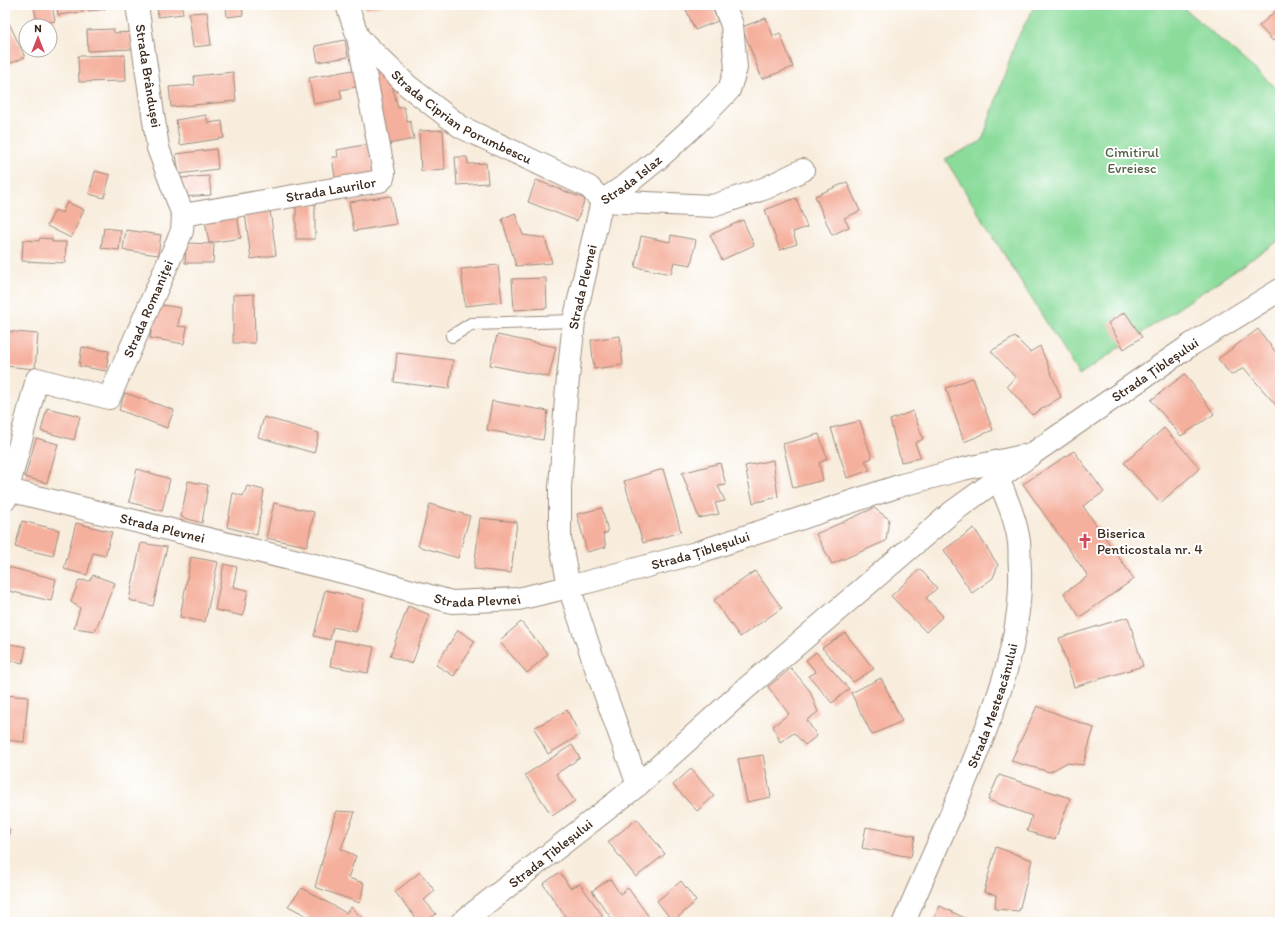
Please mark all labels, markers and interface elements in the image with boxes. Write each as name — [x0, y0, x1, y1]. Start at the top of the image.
north arrow — [18, 18, 58, 58]
text: N — [34, 22, 42, 35]
street label: Strada Brândușei — [131, 23, 165, 129]
street label: Strada Ciprian Porumbescu — [388, 66, 535, 168]
park label: Cimitirul Evreiesc — [1105, 144, 1159, 177]
street label: Strada Islaz — [597, 151, 665, 208]
street label: Strada Laurilor — [284, 173, 378, 206]
street label: Strada Plevnei — [565, 243, 600, 330]
street label: Strada Romaniței — [119, 257, 177, 360]
street label: Strada Țibleșului — [1108, 334, 1201, 405]
street label: Strada Plevnei — [118, 509, 207, 546]
place label: Biserica Penticostala nr. 4 — [1097, 525, 1203, 558]
street label: Strada Țibleșului — [649, 527, 752, 573]
church icon: Biserica Penticostala nr. 4 — [1076, 532, 1094, 550]
street label: Strada Plevnei — [432, 589, 522, 610]
street label: Strada Mesteacănului — [963, 642, 1021, 771]
street label: Strada Țibleșului — [505, 815, 596, 891]

